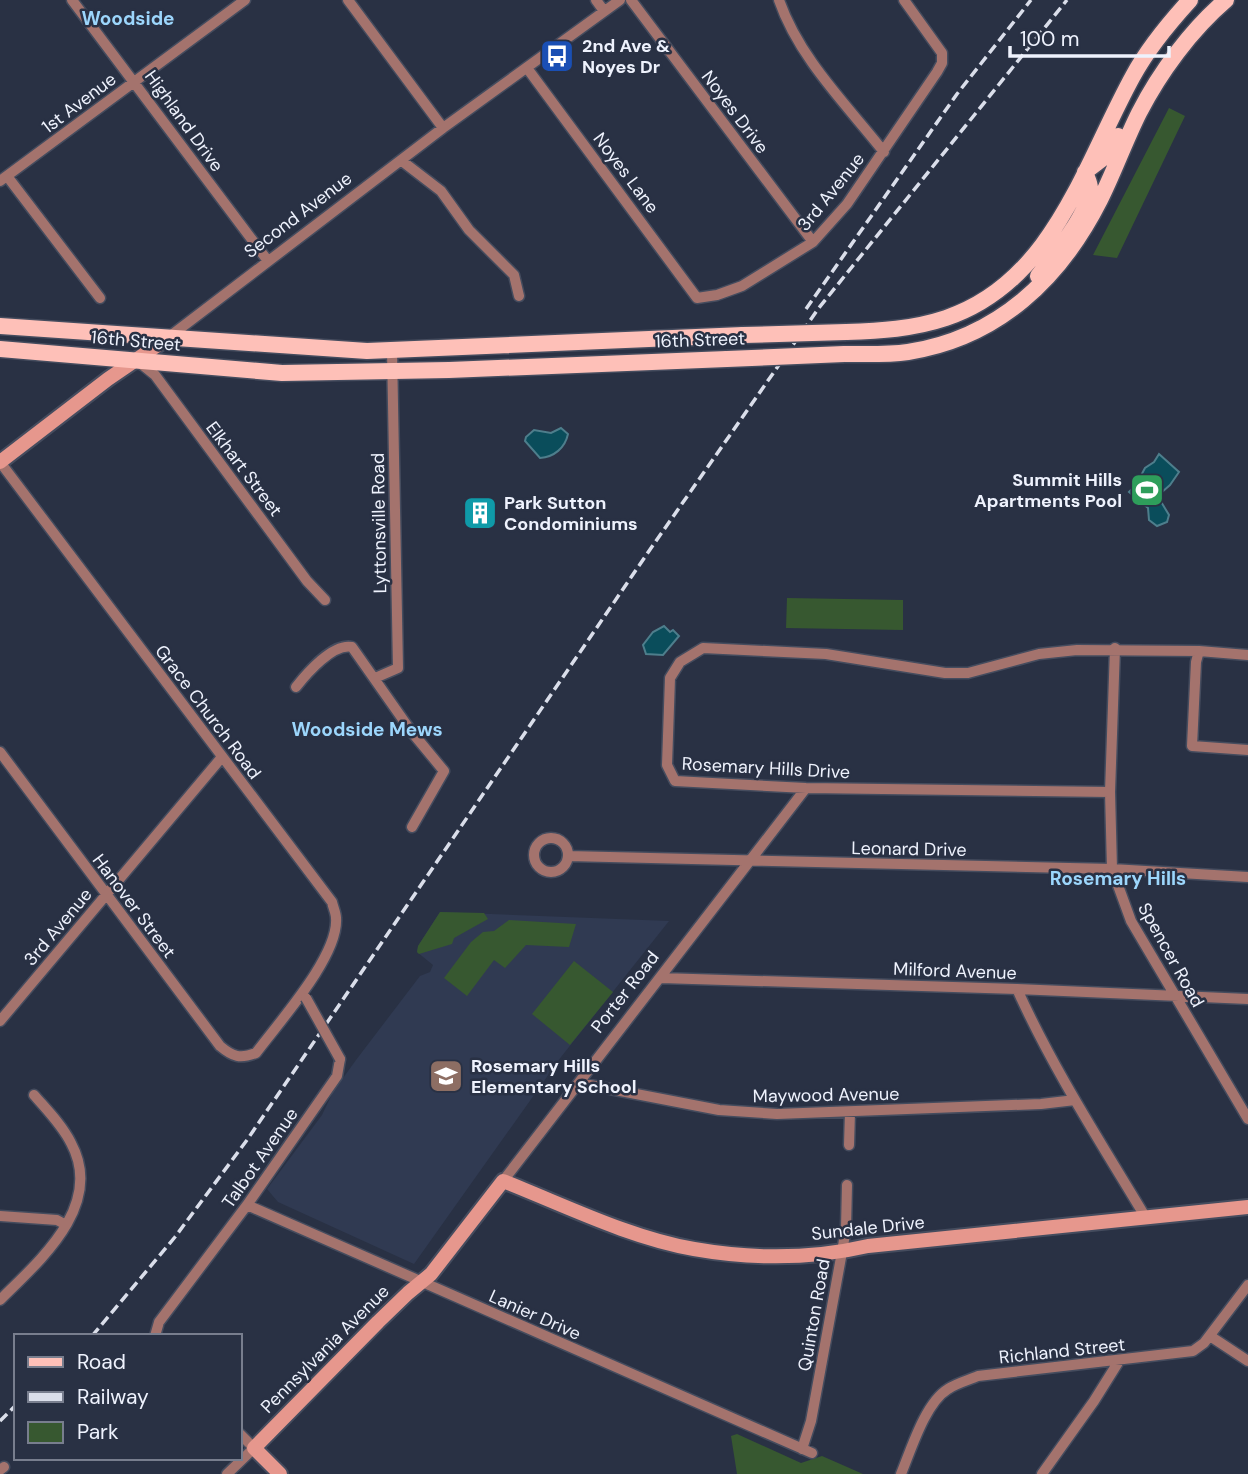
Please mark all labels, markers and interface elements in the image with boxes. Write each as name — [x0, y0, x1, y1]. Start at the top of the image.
district label: Woodside — [81, 6, 175, 31]
scale bar — [1010, 14, 1169, 58]
text: 100 m — [1020, 25, 1080, 53]
place label: 2nd Ave & Noyes Dr — [582, 34, 670, 79]
bus stop icon: 2nd Ave & Noyes Dr — [538, 37, 576, 75]
street label: Highland Drive — [139, 65, 229, 177]
street label: Noyes Drive — [696, 66, 774, 158]
street label: 1st Avenue — [37, 67, 121, 139]
street label: Noyes Lane — [588, 128, 664, 218]
street label: 3rd Avenue — [792, 148, 870, 236]
street label: Second Avenue — [239, 167, 357, 263]
street label: 16th Street — [90, 325, 182, 357]
street label: 16th Street — [655, 326, 745, 354]
street label: Elkhart Street — [200, 417, 288, 521]
street label: Lyttonsville Road — [366, 453, 392, 593]
place label: Summit Hills Apartments Pool — [974, 468, 1122, 513]
sports icon: Summit Hills Apartments Pool — [1128, 471, 1166, 509]
place label: Park Sutton Condominiums — [504, 491, 638, 536]
building icon: Park Sutton Condominiums — [461, 494, 499, 532]
street label: Grace Church Road — [149, 640, 267, 784]
district label: Woodside Mews — [291, 717, 443, 742]
street label: Rosemary Hills Drive — [681, 752, 851, 784]
street label: Leonard Drive — [851, 836, 967, 862]
street label: Hanover Street — [87, 849, 181, 963]
district label: Rosemary Hills — [1050, 866, 1186, 891]
street label: 3rd Avenue — [19, 883, 97, 971]
street label: Spencer Road — [1132, 898, 1210, 1012]
street label: Porter Road — [585, 946, 665, 1038]
street label: Milford Avenue — [893, 957, 1017, 985]
place label: Rosemary Hills Elementary School — [471, 1054, 637, 1099]
school or university icon: Rosemary Hills Elementary School — [427, 1057, 465, 1095]
street label: Maywood Avenue — [752, 1082, 900, 1108]
street label: Talbot Avenue — [217, 1103, 303, 1213]
street label: Sundale Drive — [810, 1210, 926, 1246]
street label: Quinton Road — [792, 1257, 836, 1373]
street label: Pennsylvania Avenue — [255, 1279, 395, 1419]
street label: Lanier Drive — [485, 1284, 585, 1346]
street label: Richland Street — [998, 1332, 1126, 1370]
legend — [14, 1334, 242, 1460]
text: Road — [77, 1348, 126, 1376]
text: Railway — [77, 1383, 149, 1411]
text: Park — [77, 1418, 119, 1446]

